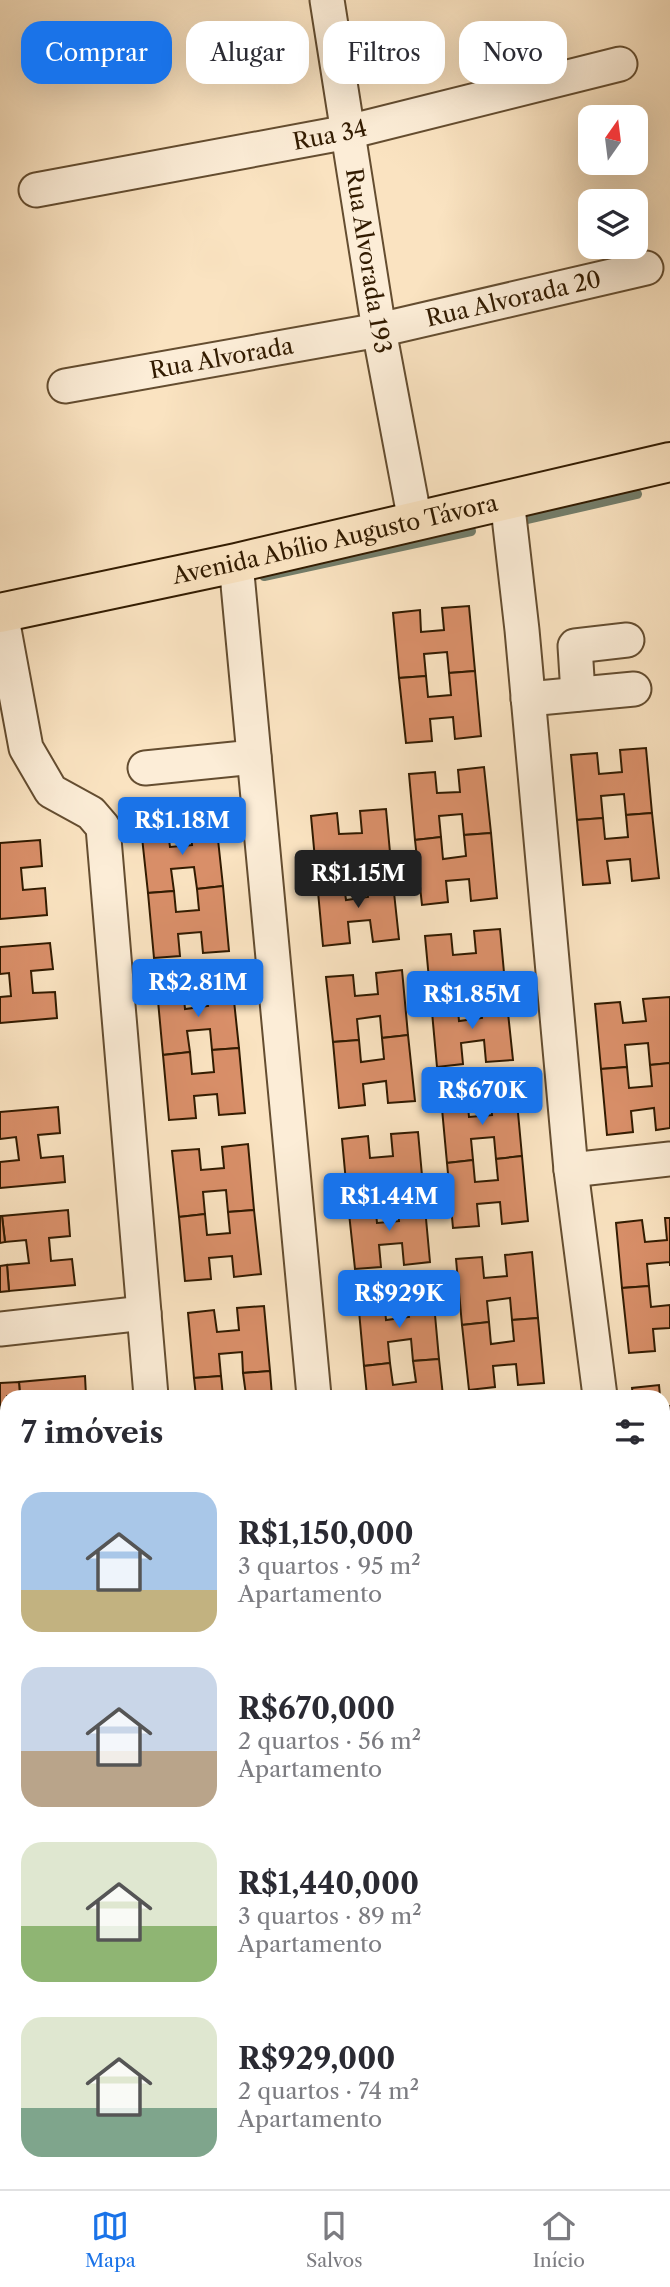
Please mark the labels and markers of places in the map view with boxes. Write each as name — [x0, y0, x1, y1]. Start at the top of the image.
pin: R$1.18M — [117, 798, 247, 857]
pin: R$1.15M — [293, 850, 423, 910]
pin: R$2.81M — [133, 960, 263, 1019]
pin: R$1.85M — [407, 972, 537, 1031]
pin: R$670K — [425, 1068, 539, 1127]
pin: R$1.44M — [324, 1174, 454, 1233]
pin: R$929K — [342, 1270, 456, 1330]

